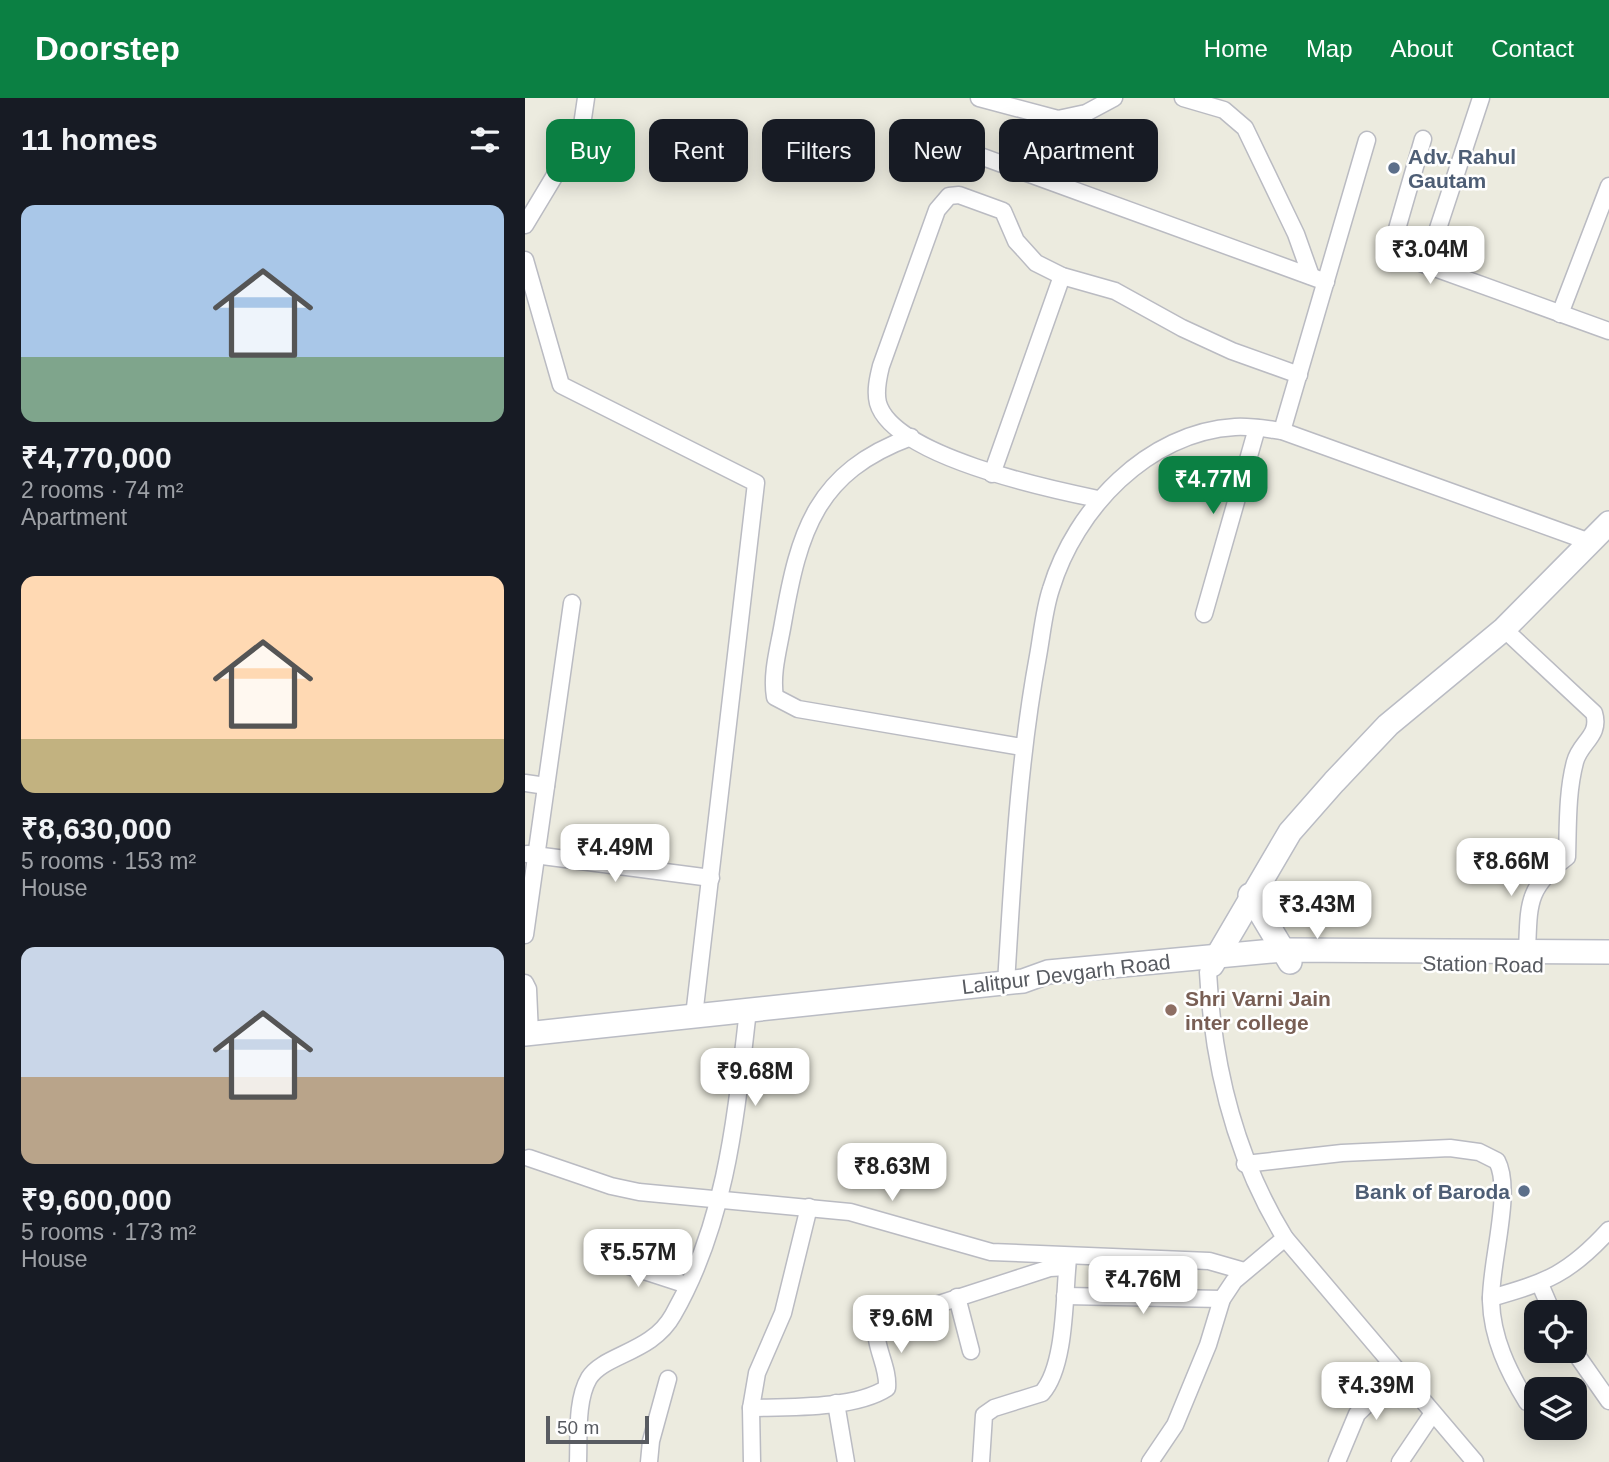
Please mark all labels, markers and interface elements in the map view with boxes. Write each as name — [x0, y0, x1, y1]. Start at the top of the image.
text: Doorstep — [35, 30, 180, 67]
text: Home — [1204, 35, 1268, 62]
text: Map — [1306, 35, 1353, 62]
text: About — [1391, 35, 1453, 62]
text: Contact — [1491, 35, 1574, 62]
chip: Buy — [546, 119, 635, 182]
chip: Rent — [649, 119, 748, 182]
chip: Filters — [762, 119, 875, 182]
chip: New — [889, 119, 985, 182]
chip: Apartment — [999, 119, 1158, 182]
icon: filters — [466, 121, 504, 159]
text: 11 homes — [21, 123, 158, 156]
place label: Adv. Rahul Gautam — [1408, 145, 1516, 192]
marker: Adv. Rahul Gautam — [1386, 160, 1402, 176]
pin: ₹3.04M — [1373, 226, 1487, 286]
text: ₹3.04M — [1391, 236, 1469, 262]
icon: home — [200, 250, 326, 376]
text: ₹4,770,000 — [21, 441, 172, 474]
pin: ₹4.77M — [1156, 456, 1270, 516]
text: ₹4.77M — [1174, 466, 1252, 492]
text: 2 rooms · 74 m² — [21, 477, 183, 503]
text: Apartment — [21, 504, 127, 530]
icon: home — [200, 621, 326, 747]
text: ₹8,630,000 — [21, 812, 172, 845]
pin: ₹4.49M — [558, 824, 672, 884]
text: ₹4.49M — [576, 834, 654, 860]
pin: ₹8.66M — [1454, 838, 1568, 898]
text: 5 rooms · 153 m² — [21, 848, 196, 874]
text: ₹8.66M — [1472, 848, 1550, 874]
text: House — [21, 875, 87, 901]
pin: ₹3.43M — [1260, 882, 1374, 941]
text: ₹3.43M — [1278, 891, 1356, 917]
street label: Lalitpur Devgarh Road — [960, 950, 1172, 998]
street label: Station Road — [1422, 951, 1544, 977]
place label: Shri Varni Jain inter college — [1185, 987, 1331, 1034]
icon: home — [200, 992, 326, 1118]
marker: Shri Varni Jain inter college — [1163, 1002, 1179, 1018]
pin: ₹9.68M — [698, 1048, 812, 1108]
text: ₹9.68M — [716, 1058, 794, 1084]
pin: ₹8.63M — [835, 1144, 949, 1203]
text: ₹8.63M — [853, 1153, 931, 1179]
place label: Bank of Baroda — [1355, 1180, 1510, 1203]
text: ₹9,600,000 — [21, 1183, 172, 1216]
marker: Bank of Baroda — [1516, 1183, 1532, 1199]
text: 5 rooms · 173 m² — [21, 1219, 196, 1245]
pin: ₹5.57M — [581, 1230, 695, 1289]
text: ₹5.57M — [599, 1239, 677, 1265]
text: House — [21, 1246, 87, 1272]
pin: ₹4.76M — [1086, 1256, 1200, 1316]
text: ₹4.76M — [1104, 1266, 1182, 1292]
pin: ₹9.6M — [852, 1296, 950, 1355]
map controls — [1524, 1300, 1587, 1440]
button: locate — [1524, 1300, 1587, 1363]
text: ₹9.6M — [869, 1305, 933, 1331]
pin: ₹4.39M — [1319, 1362, 1433, 1422]
text: ₹4.39M — [1337, 1372, 1415, 1398]
button: layers — [1524, 1377, 1587, 1440]
scale bar — [546, 1413, 649, 1445]
text: 50 m — [557, 1417, 599, 1438]

